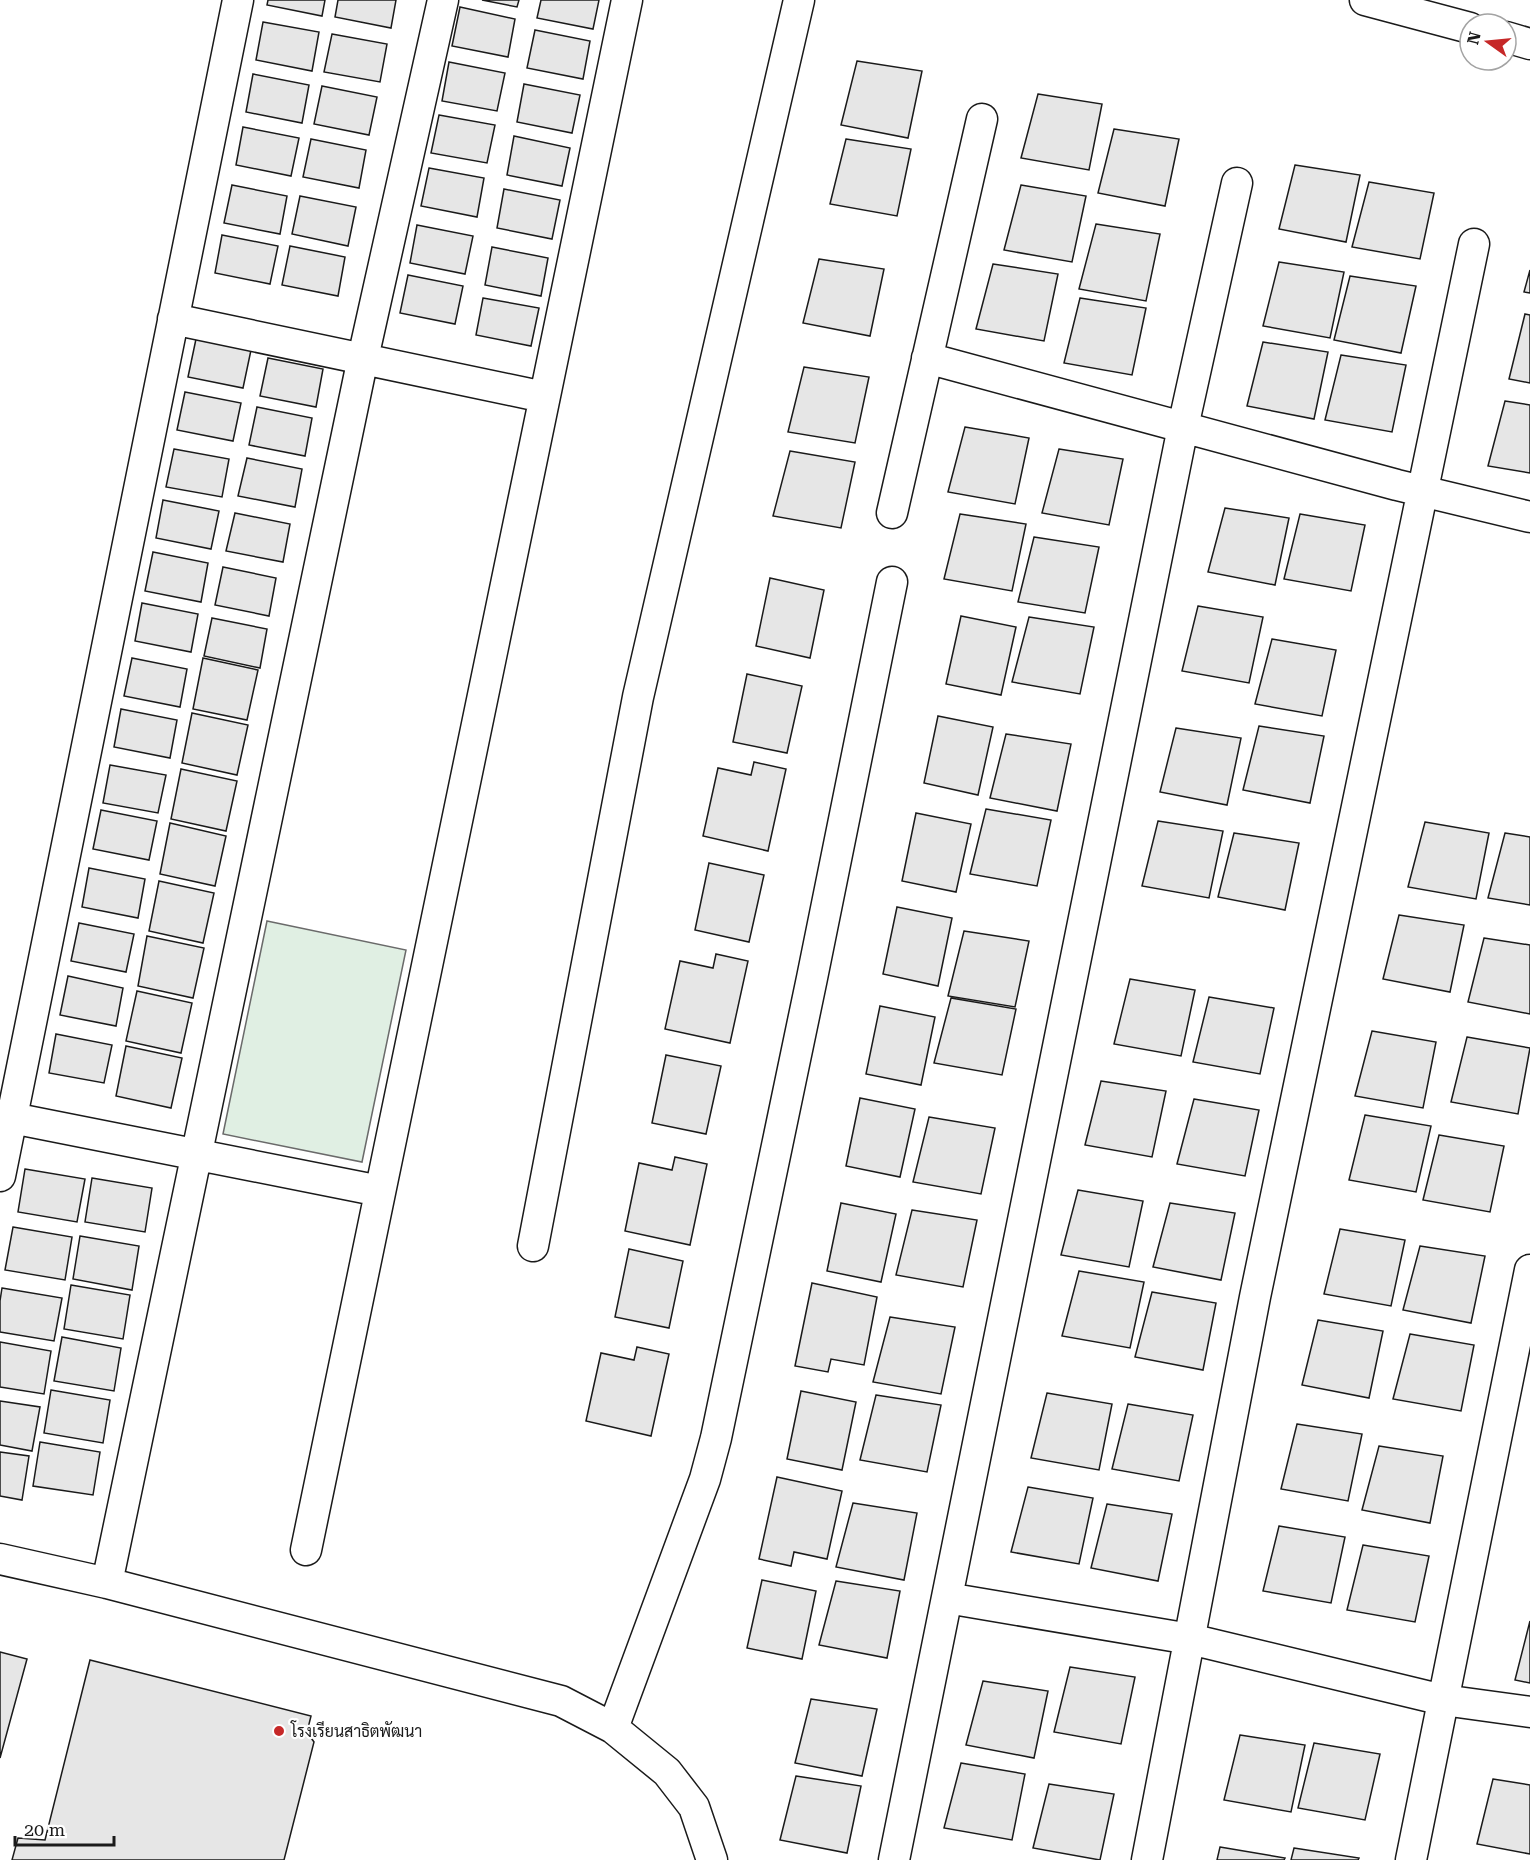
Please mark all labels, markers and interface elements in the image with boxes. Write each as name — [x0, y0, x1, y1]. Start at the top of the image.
north arrow — [1458, 12, 1518, 72]
text: N — [1463, 30, 1485, 47]
place label: โรงเรียนสาธิตพัฒนา — [290, 1720, 422, 1741]
marker: โรงเรียนสาธิตพัฒนา — [272, 1724, 286, 1738]
scale bar — [15, 1809, 114, 1847]
text: 20 m — [24, 1819, 65, 1840]

